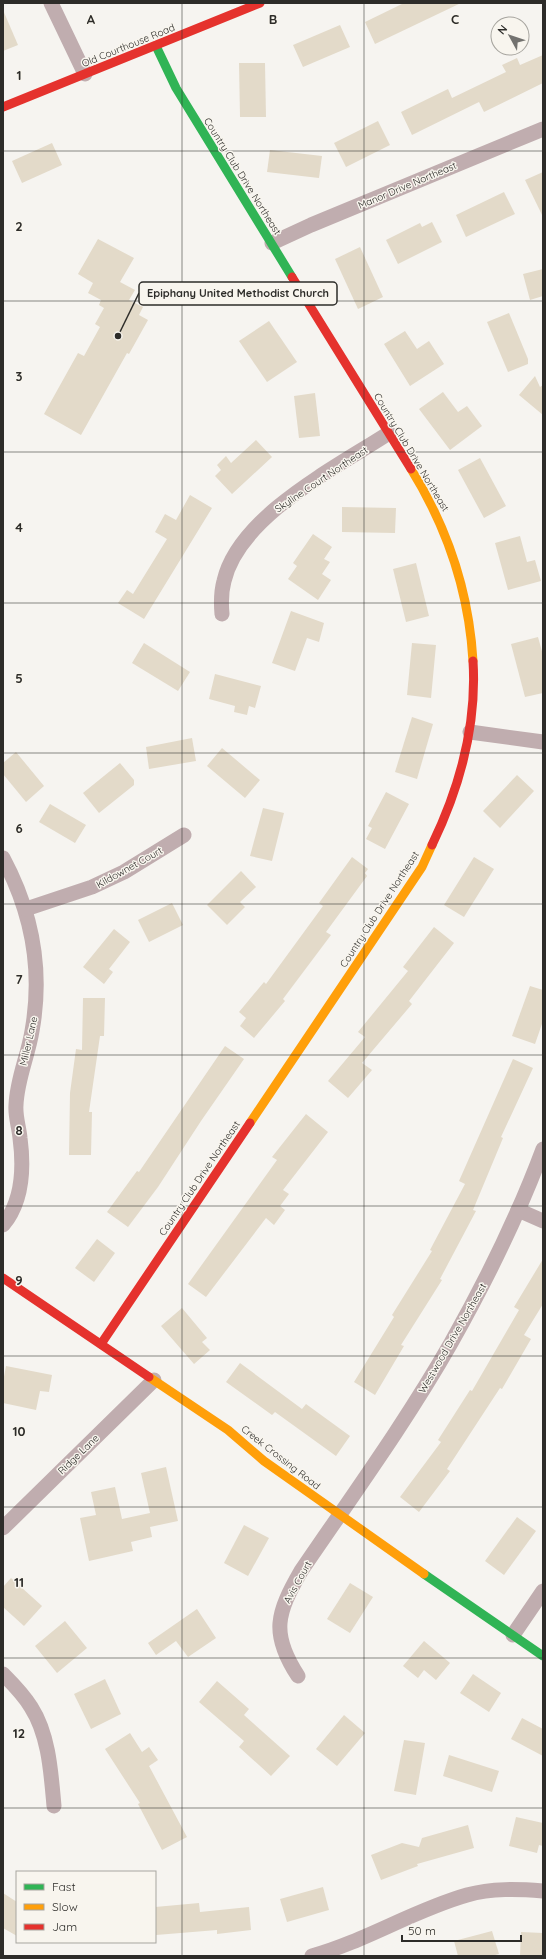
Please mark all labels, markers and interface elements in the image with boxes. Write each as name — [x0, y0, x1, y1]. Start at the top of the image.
text: A — [87, 11, 96, 27]
text: B — [269, 11, 277, 27]
text: C — [451, 11, 459, 27]
north arrow — [490, 16, 530, 56]
street label: Old Courthouse Road — [80, 21, 177, 70]
text: N — [494, 22, 510, 37]
text: 1 — [16, 67, 22, 83]
street label: Country Club Drive Northeast — [201, 115, 284, 238]
street label: Manor Drive Northeast — [356, 159, 459, 212]
text: 2 — [15, 218, 23, 234]
callout: Epiphany United Methodist Church — [139, 282, 337, 305]
text: Epiphany United Methodist Church — [147, 286, 329, 300]
text: 3 — [16, 368, 23, 384]
street label: Country Club Drive Northeast — [371, 391, 452, 514]
street label: Skyline Court Northeast — [272, 443, 371, 515]
text: 4 — [15, 519, 23, 535]
text: 5 — [15, 670, 23, 686]
text: 6 — [15, 820, 23, 836]
street label: Kildownet Court — [94, 844, 165, 891]
street label: Country Club Drive Northeast — [337, 848, 422, 970]
text: 7 — [15, 971, 23, 987]
street label: Miller Lane — [17, 1015, 41, 1067]
street label: Country Club Drive Northeast — [156, 1118, 243, 1238]
text: 8 — [15, 1122, 23, 1138]
text: 9 — [15, 1272, 23, 1288]
street label: Westwood Drive Northeast — [416, 1280, 490, 1396]
street label: Creek Crossing Road — [239, 1422, 323, 1492]
text: 10 — [12, 1423, 26, 1439]
street label: Ridge Lane — [55, 1431, 102, 1477]
street label: Avis Court — [280, 1558, 315, 1606]
text: 11 — [14, 1574, 24, 1590]
text: 12 — [13, 1725, 25, 1741]
legend — [16, 1871, 156, 1943]
text: Fast — [52, 1879, 76, 1894]
text: Slow — [52, 1899, 78, 1914]
scale bar — [402, 1917, 521, 1943]
text: Jam — [52, 1919, 77, 1934]
text: 50 m — [408, 1923, 436, 1938]

